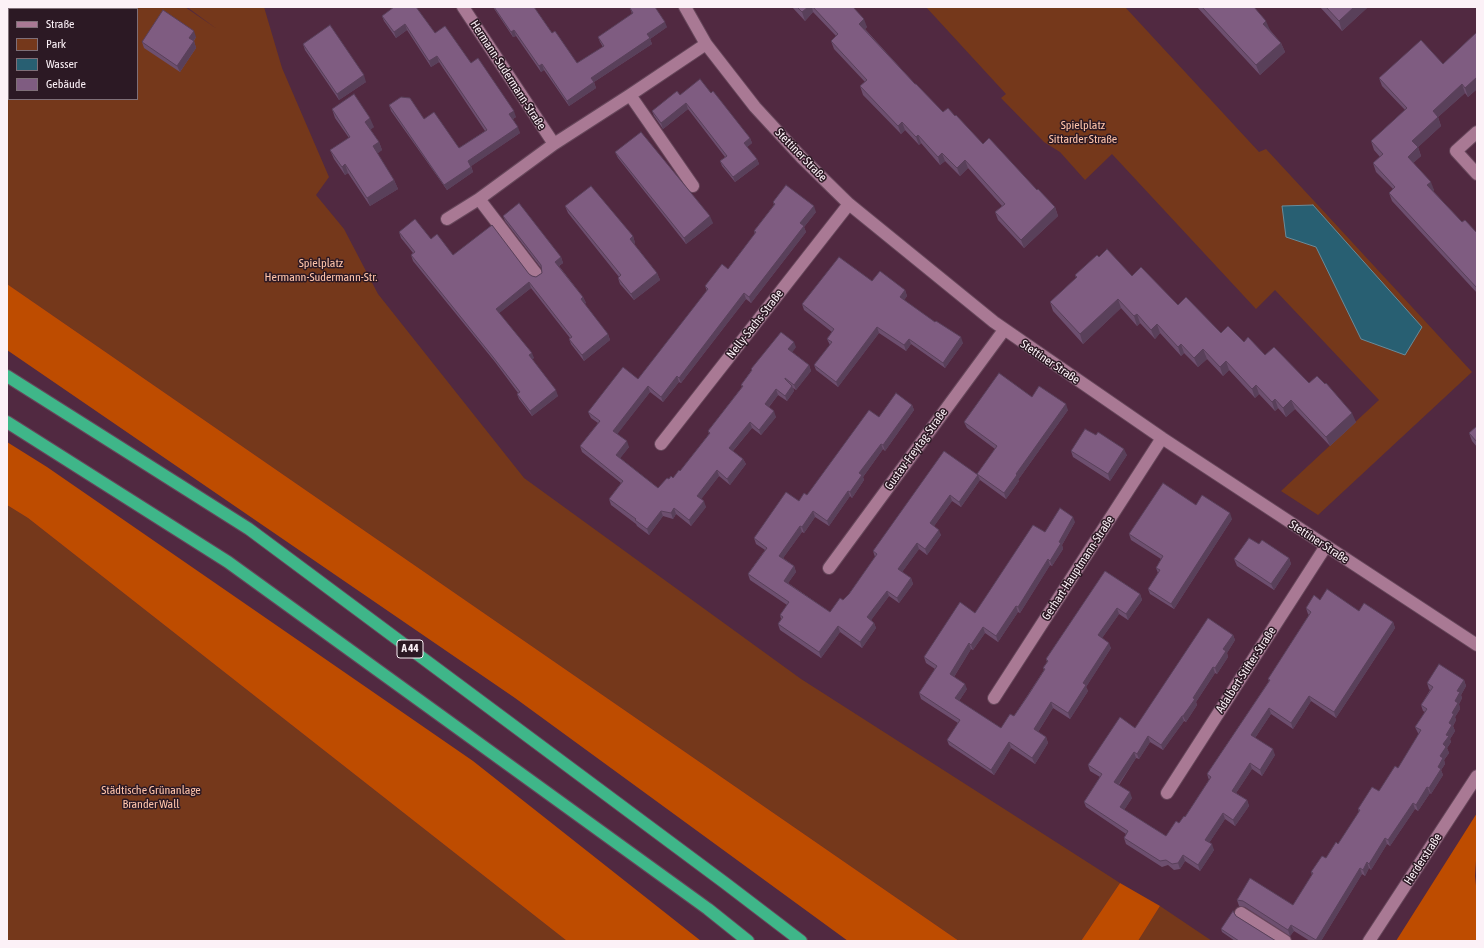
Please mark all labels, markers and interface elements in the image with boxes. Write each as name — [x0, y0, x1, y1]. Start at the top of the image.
legend — [8, 8, 138, 100]
text: Straße — [46, 17, 74, 31]
street label: Hermann-Sudermann-Straße — [467, 18, 549, 132]
text: Park — [46, 37, 66, 51]
text: Wasser — [46, 57, 77, 71]
text: Gebäude — [46, 77, 86, 91]
park label: Spielplatz Sittarder Straße — [1049, 118, 1117, 146]
street label: Stettiner Straße — [772, 125, 830, 185]
park label: Spielplatz Hermann-Sudermann-Str. — [265, 256, 377, 284]
street label: Nelly-Sachs-Straße — [724, 287, 786, 361]
street label: Stettiner Straße — [1018, 337, 1082, 387]
street label: Gustav-Freytag-Straße — [882, 405, 950, 493]
street label: Gerhart-Hauptmann-Straße — [1039, 513, 1117, 623]
street label: Stettiner Straße — [1286, 517, 1352, 567]
street label: Adalbert-Stifter-Straße — [1213, 624, 1279, 716]
road number: A 44 — [397, 640, 423, 658]
park label: Städtische Grünanlage Brander Wall — [101, 783, 201, 811]
street label: Herderstraße — [1401, 831, 1445, 887]

